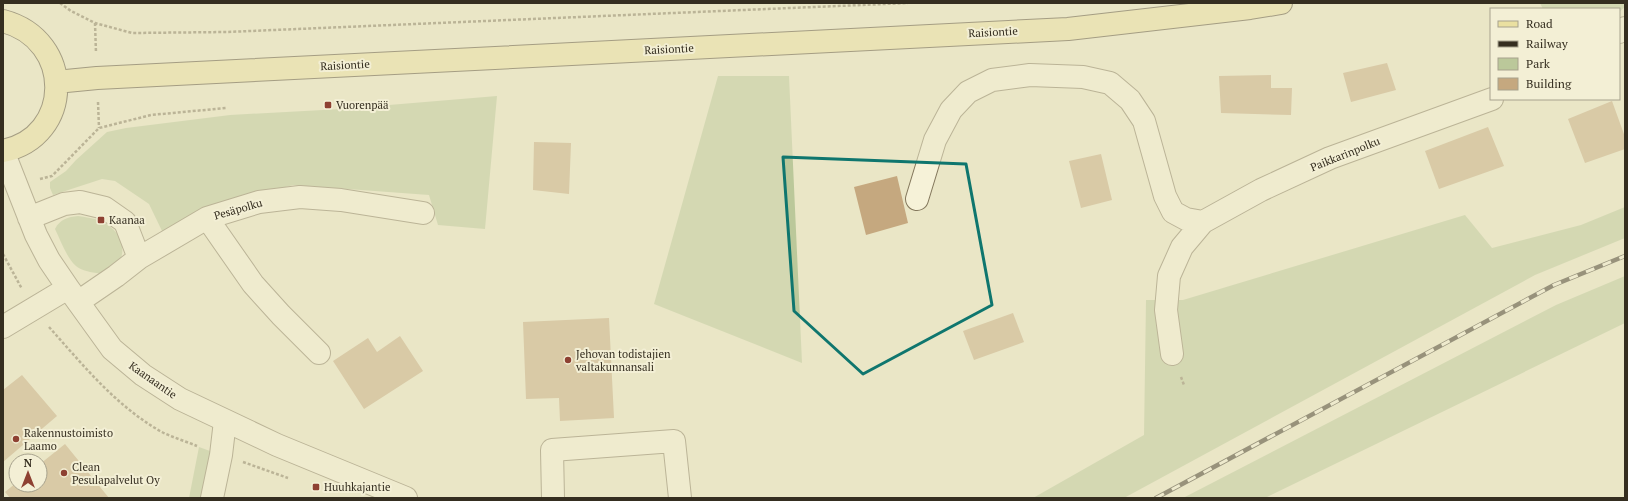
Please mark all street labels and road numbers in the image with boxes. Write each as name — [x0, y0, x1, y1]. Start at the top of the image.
street label: Raisiontie — [968, 24, 1019, 40]
street label: Raisiontie — [644, 41, 695, 57]
street label: Raisiontie — [320, 57, 371, 73]
street label: Paikkarinpolku — [1308, 133, 1383, 174]
street label: Pesäpolku — [212, 195, 264, 223]
street label: Kaanaantie — [126, 358, 180, 402]

